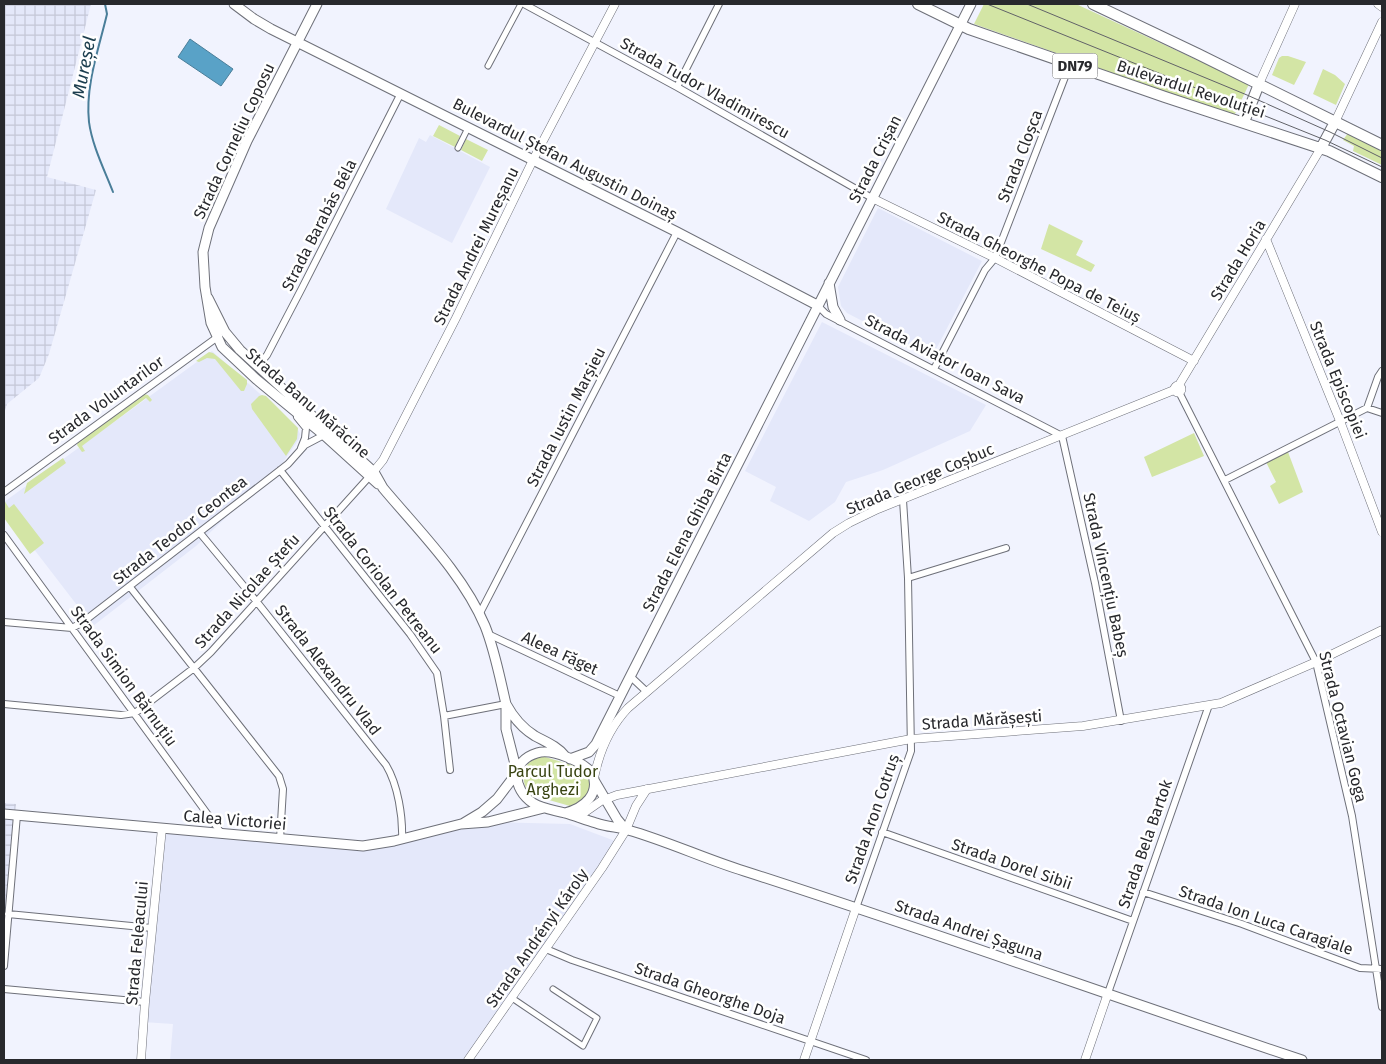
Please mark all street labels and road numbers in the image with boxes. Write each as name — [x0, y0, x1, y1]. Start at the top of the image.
street label: Strada Tudor Vladimirescu — [617, 33, 793, 143]
road number: DN79 — [1052, 54, 1098, 78]
street label: Bulevardul Revoluției — [1114, 56, 1268, 123]
street label: Strada Corneliu Coposu — [189, 60, 279, 222]
street label: Bulevardul Ștefan Augustin Doinaș — [449, 94, 680, 225]
street label: Strada Cloșca — [994, 107, 1047, 205]
street label: Strada Crișan — [845, 112, 906, 207]
street label: Strada Barabás Béla — [278, 156, 360, 294]
street label: Strada Andrei Mureșanu — [429, 164, 523, 329]
street label: Strada Gheorghe Popa de Teiuș — [934, 207, 1144, 328]
street label: Strada Horia — [1206, 216, 1270, 304]
street label: Strada Aviator Ioan Sava — [862, 310, 1028, 408]
street label: Strada Episcopiei — [1306, 318, 1370, 442]
street label: Strada Banu Mărăcine — [242, 344, 374, 462]
street label: Strada Iustin Marșieu — [523, 344, 610, 490]
street label: Strada Voluntarilor — [45, 351, 168, 448]
street label: Strada George Coșbuc — [843, 439, 997, 520]
street label: Strada Elena Ghiba Birta — [638, 449, 736, 615]
street label: Strada Teodor Ceontea — [109, 472, 251, 588]
street label: Strada Vincențiu Babeș — [1078, 491, 1133, 659]
street label: Strada Coriolan Petreanu — [320, 503, 446, 657]
street label: Strada Nicolae Ștefu — [191, 530, 304, 653]
street label: Strada Alexandru Vlad — [271, 601, 385, 739]
street label: Strada Simion Bărnuțiu — [66, 602, 181, 750]
street label: Aleea Făget — [519, 627, 601, 679]
street label: Strada Octavian Goga — [1315, 649, 1371, 805]
street label: Strada Mărășești — [921, 706, 1043, 735]
street label: Strada Aron Cotruș — [841, 752, 904, 887]
street label: Strada Bela Bartok — [1114, 776, 1176, 911]
street label: Calea Victoriei — [183, 806, 287, 834]
street label: Strada Dorel Sibii — [949, 834, 1075, 894]
street label: Strada Andrényi Károly — [482, 865, 592, 1011]
street label: Strada Feleacului — [122, 880, 152, 1006]
street label: Strada Ion Luca Caragiale — [1176, 881, 1356, 959]
street label: Strada Andrei Șaguna — [892, 896, 1046, 965]
street label: Strada Gheorghe Doja — [632, 958, 788, 1028]

